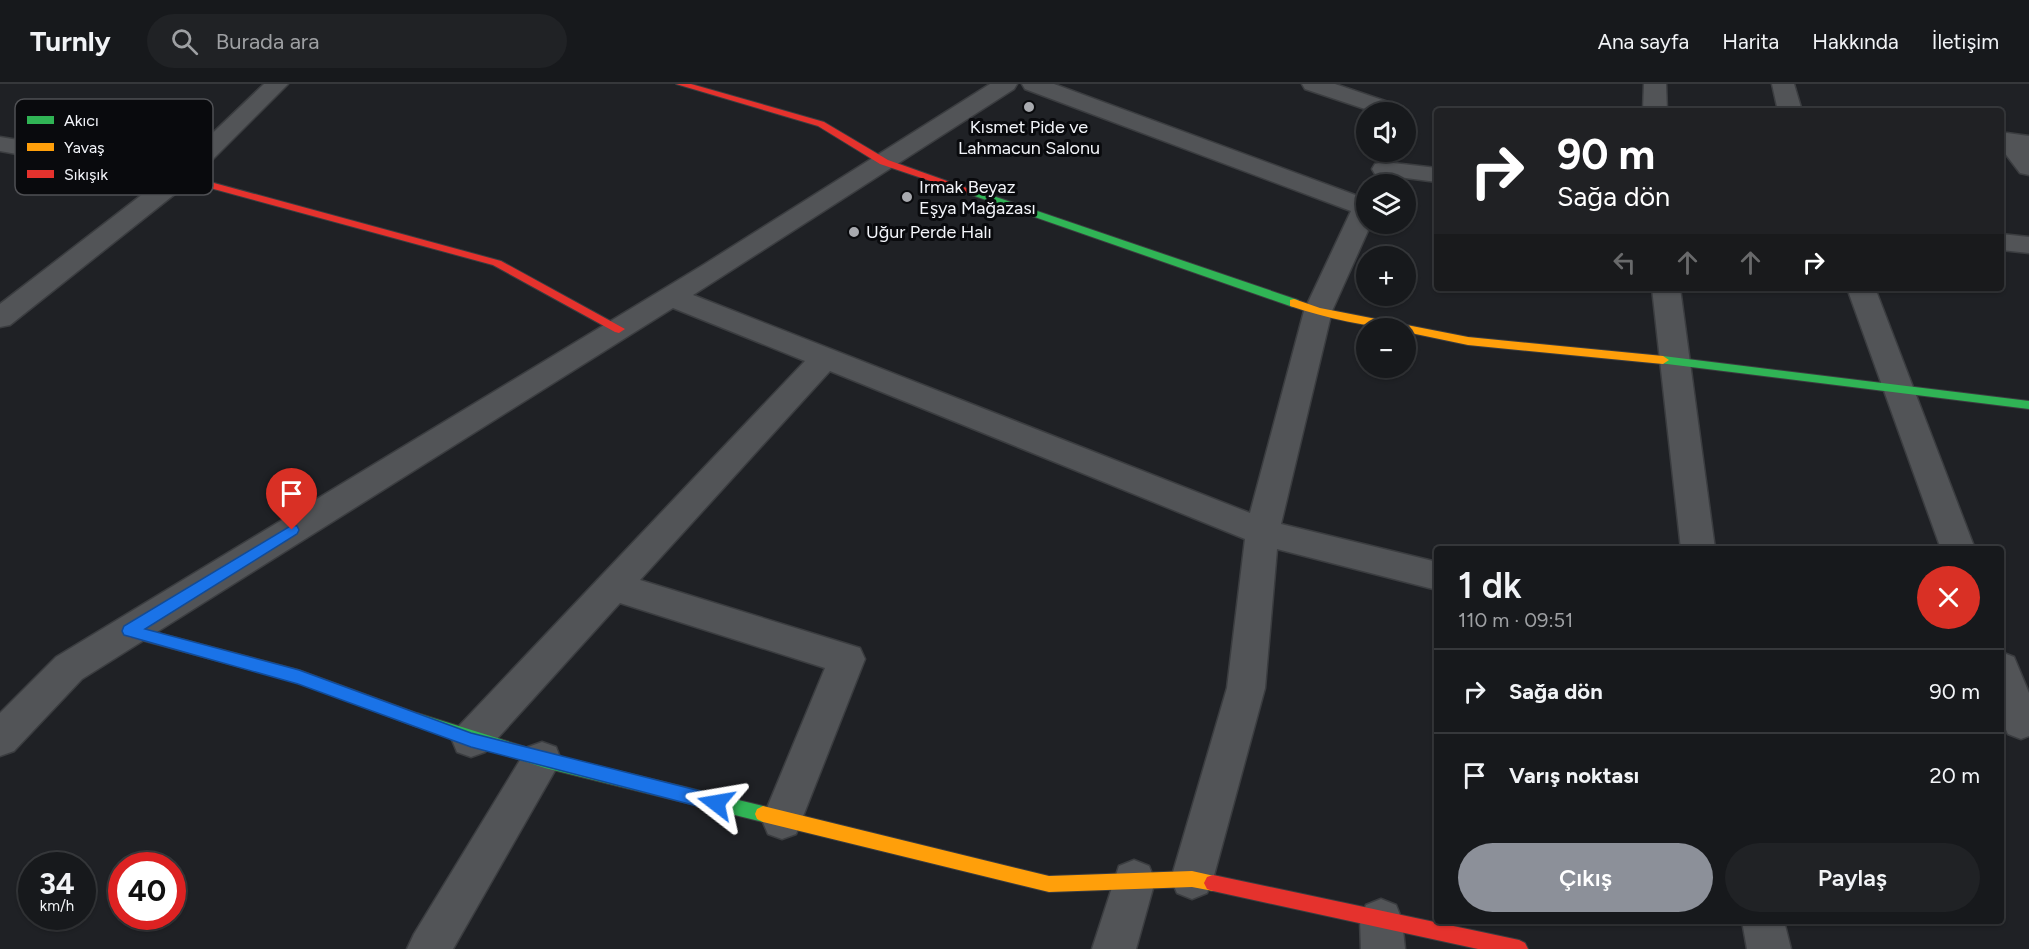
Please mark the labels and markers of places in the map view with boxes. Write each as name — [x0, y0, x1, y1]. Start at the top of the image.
marker: Kısmet Pide ve Lahmacun Salonu — [1022, 100, 1036, 114]
place label: Kısmet Pide ve Lahmacun Salonu — [958, 116, 1100, 159]
place label: Irmak Beyaz Eşya Mağazası — [919, 176, 1036, 219]
marker: Irmak Beyaz Eşya Mağazası — [900, 190, 914, 204]
place label: Uğur Perde Halı — [866, 221, 992, 243]
marker: Uğur Perde Halı — [847, 225, 861, 239]
pin — [266, 468, 317, 530]

